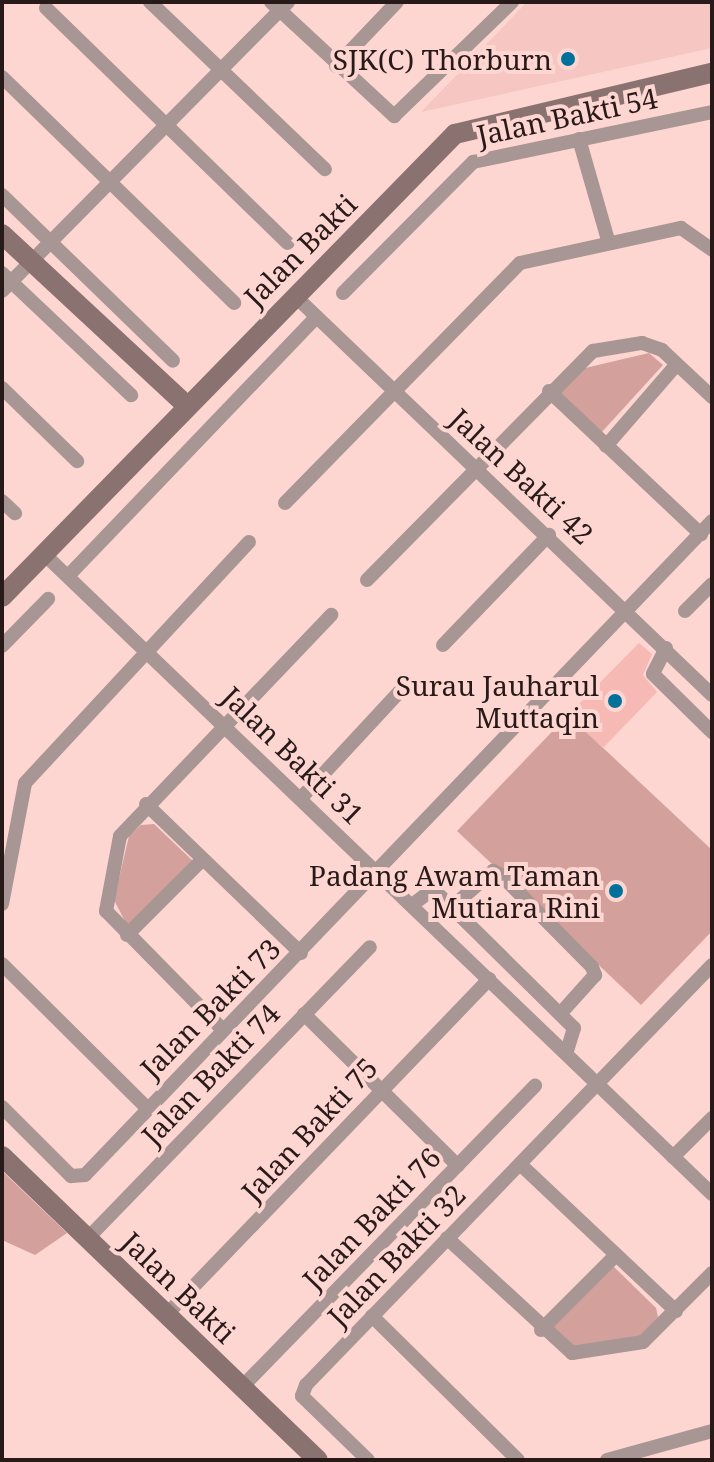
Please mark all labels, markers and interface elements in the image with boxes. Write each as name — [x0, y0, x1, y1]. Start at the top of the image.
place label: SJK(C) Thorburn — [333, 42, 552, 76]
marker: SJK(C) Thorburn — [559, 50, 577, 68]
street label: Jalan Bakti 54 — [474, 81, 660, 151]
street label: Jalan Bakti — [237, 187, 363, 313]
street label: Jalan Bakti 42 — [443, 401, 601, 551]
place label: Surau Jauharul Muttaqin — [396, 668, 599, 734]
street label: Jalan Bakti 31 — [215, 679, 371, 831]
marker: Surau Jauharul Muttaqin — [606, 692, 624, 710]
place label: Padang Awam Taman Mutiara Rini — [309, 858, 600, 924]
marker: Padang Awam Taman Mutiara Rini — [607, 882, 625, 900]
street label: Jalan Bakti 73 — [133, 931, 287, 1085]
street label: Jalan Bakti 74 — [134, 996, 286, 1152]
street label: Jalan Bakti 75 — [234, 1050, 384, 1208]
street label: Jalan Bakti 76 — [295, 1140, 447, 1296]
street label: Jalan Bakti 32 — [320, 1177, 472, 1333]
street label: Jalan Bakti — [115, 1225, 243, 1349]

